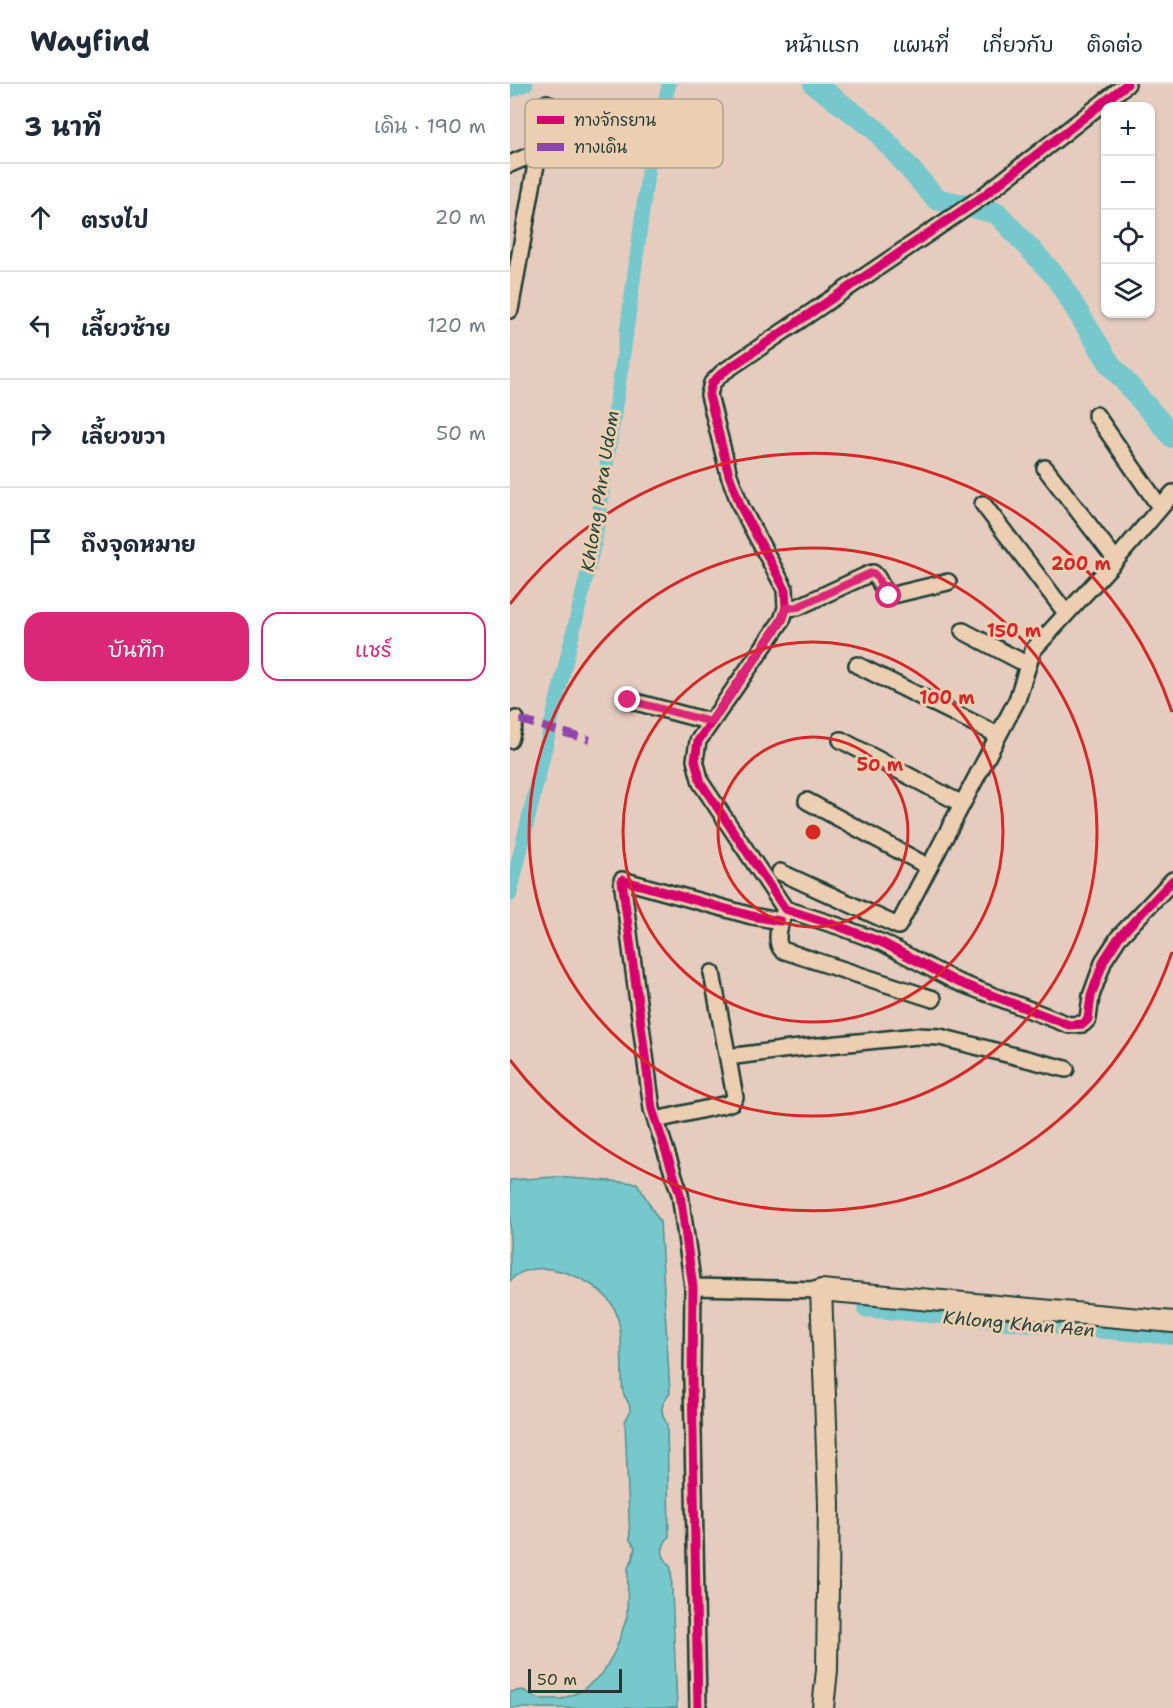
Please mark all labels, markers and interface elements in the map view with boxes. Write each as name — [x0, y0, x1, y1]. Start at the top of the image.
text: Wayfind — [30, 22, 150, 60]
text: หน้าแรก — [785, 31, 860, 59]
text: แผนที่ — [893, 31, 949, 59]
text: เกี่ยวกับ — [982, 31, 1054, 59]
text: ติดต่อ — [1087, 31, 1143, 59]
legend — [525, 99, 723, 168]
map controls — [1101, 102, 1155, 318]
button: + — [1101, 102, 1155, 156]
text: 3 นาที — [24, 109, 101, 144]
text: ทางจักรยาน — [574, 110, 657, 131]
text: เดิน · 190 m — [374, 113, 486, 139]
text: ทางเดิน — [574, 137, 627, 158]
button: − — [1101, 156, 1155, 210]
icon: ahead — [24, 201, 57, 234]
text: 20 m — [435, 204, 486, 230]
text: ตรงไป — [81, 206, 149, 235]
button: locate — [1101, 210, 1155, 264]
button: layers — [1101, 264, 1155, 318]
icon: left — [24, 309, 57, 342]
text: 120 m — [427, 312, 486, 338]
text: เลี้ยวซ้าย — [81, 314, 171, 343]
water label: Khlong Phra Udom — [575, 409, 625, 573]
icon: right — [24, 417, 57, 450]
text: 50 m — [436, 420, 486, 446]
text: เลี้ยวขวา — [81, 422, 165, 451]
icon: arrive — [24, 525, 57, 558]
text: ถึงจุดหมาย — [81, 530, 196, 559]
text: 200 m — [1051, 552, 1112, 576]
route start — [875, 582, 901, 608]
button: บันทึก — [24, 612, 249, 681]
button: แชร์ — [261, 612, 486, 681]
text: 150 m — [987, 619, 1042, 643]
route end — [614, 686, 640, 712]
text: 100 m — [919, 686, 975, 710]
text: 50 m — [857, 753, 904, 777]
centre of rings — [803, 822, 823, 842]
water label: Khlong Khan Aen — [942, 1305, 1096, 1343]
scale bar — [528, 1666, 622, 1694]
text: 50 m — [537, 1669, 577, 1690]

